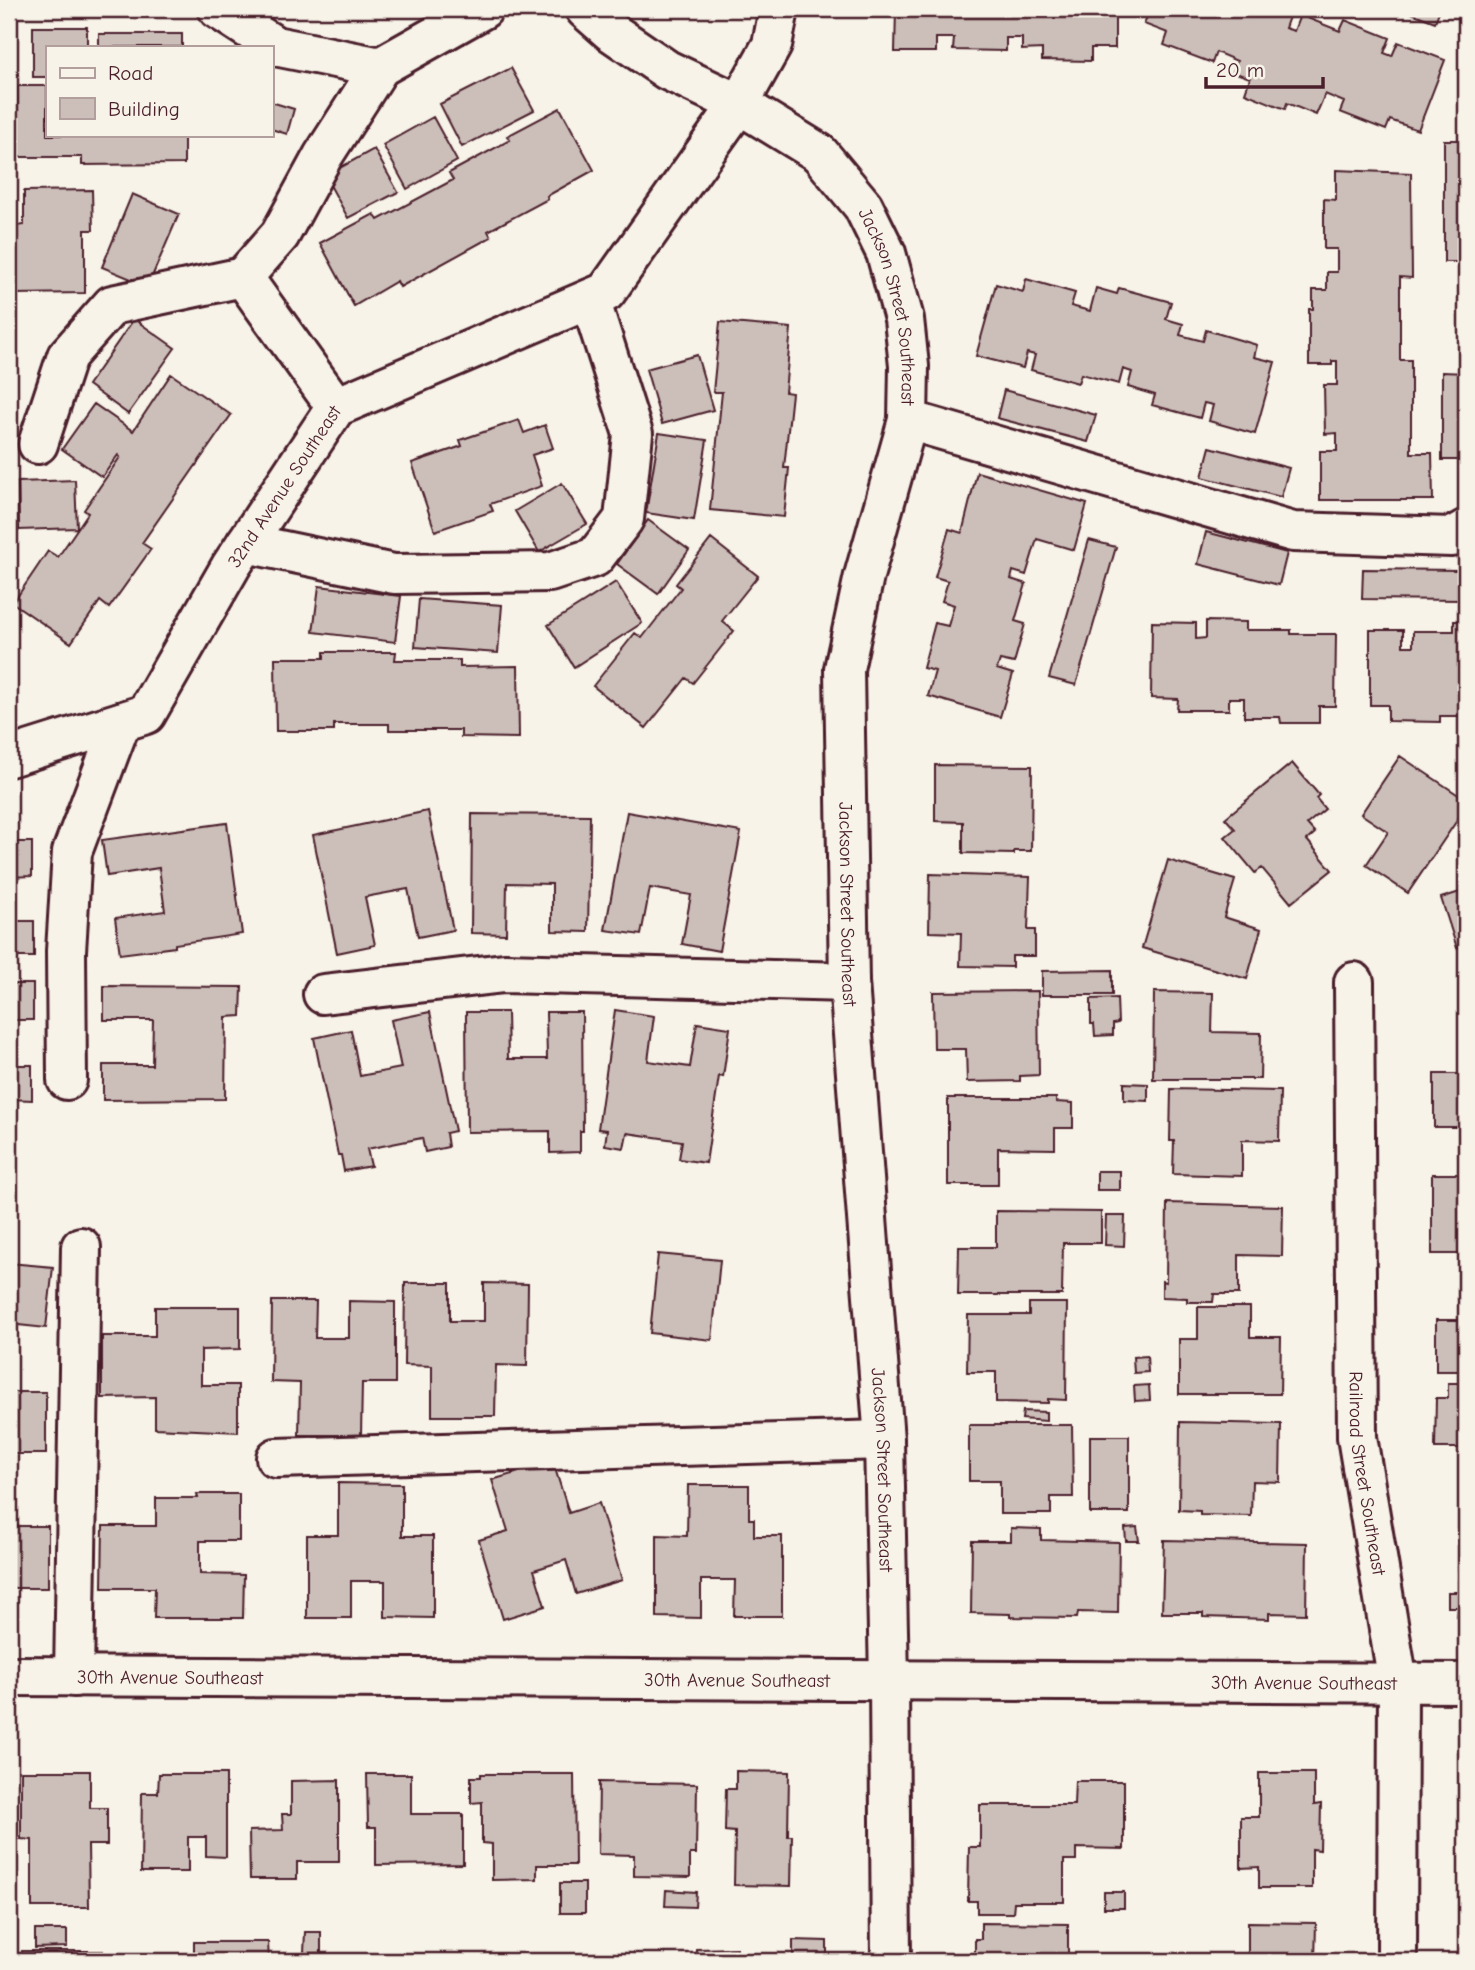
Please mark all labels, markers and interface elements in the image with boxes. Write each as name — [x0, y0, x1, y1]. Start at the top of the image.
legend — [46, 46, 273, 136]
scale bar — [1206, 46, 1323, 90]
text: 20 m — [1216, 58, 1264, 82]
text: Road — [108, 61, 153, 85]
text: Building — [108, 97, 180, 121]
street label: Jackson Street Southeast — [854, 204, 919, 406]
street label: 32nd Avenue Southeast — [223, 401, 346, 572]
street label: Jackson Street Southeast — [834, 802, 861, 1008]
street label: Jackson Street Southeast — [867, 1367, 897, 1573]
street label: Railroad Street Southeast — [1345, 1371, 1390, 1577]
street label: 30th Avenue Southeast — [77, 1666, 264, 1689]
street label: 30th Avenue Southeast — [644, 1669, 831, 1692]
street label: 30th Avenue Southeast — [1211, 1672, 1398, 1695]

